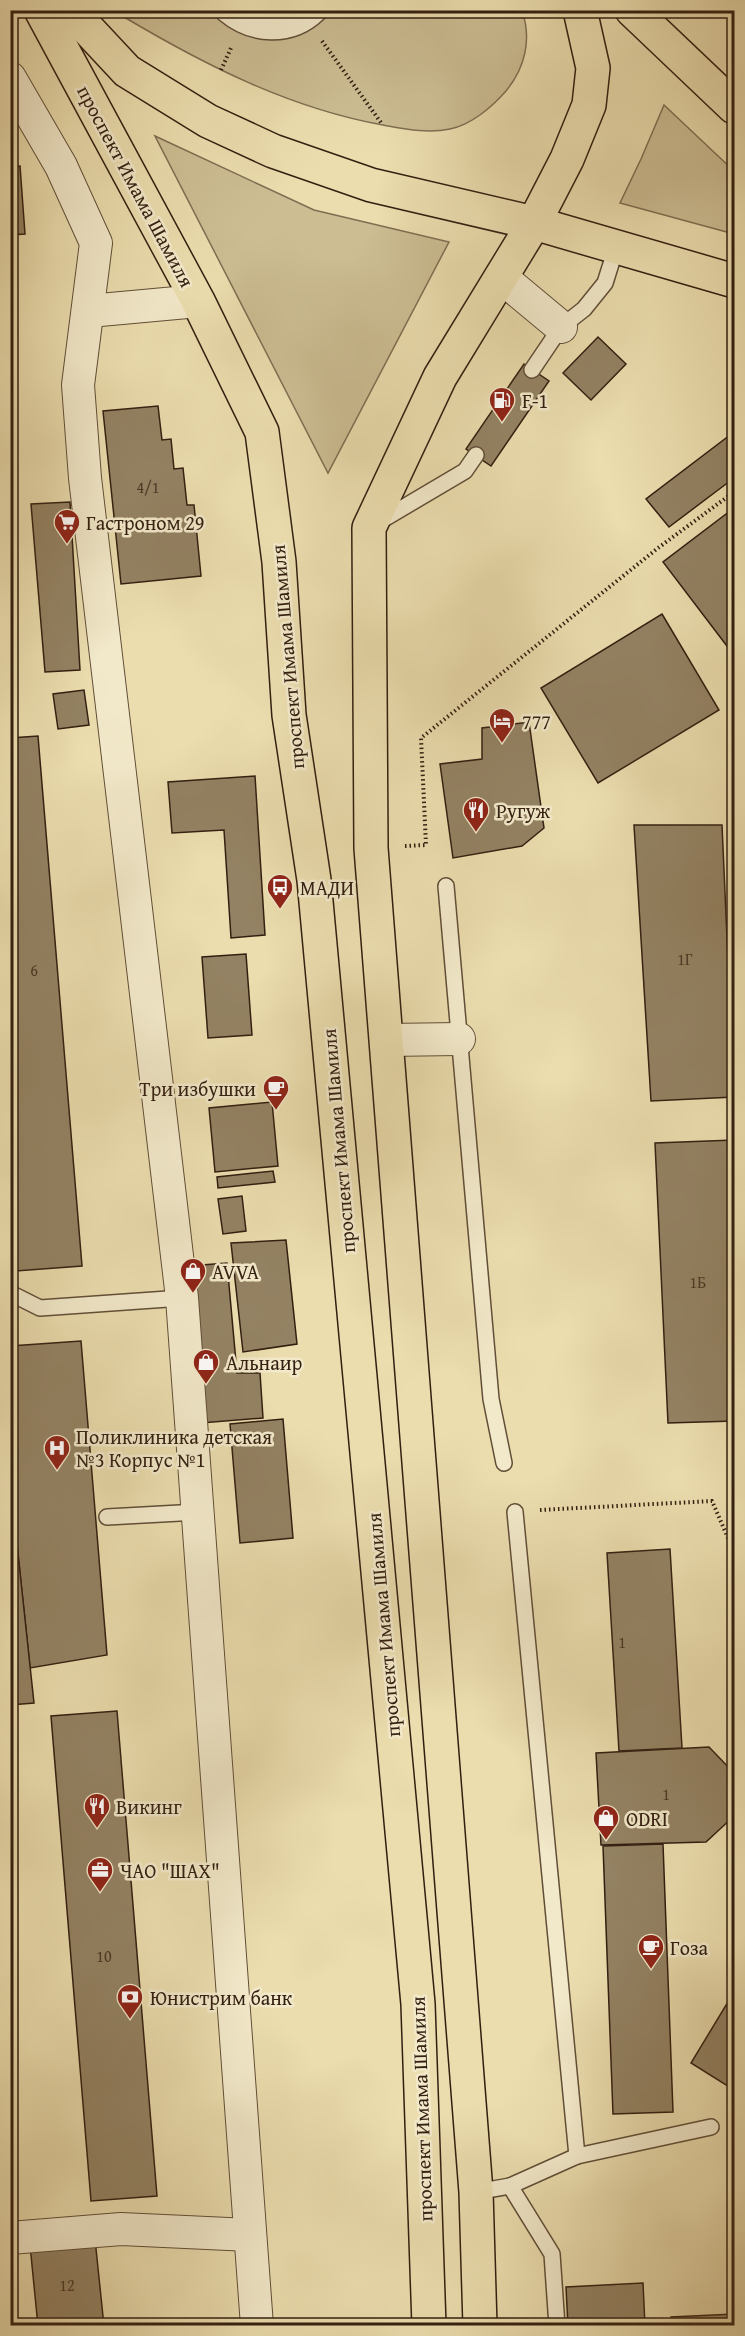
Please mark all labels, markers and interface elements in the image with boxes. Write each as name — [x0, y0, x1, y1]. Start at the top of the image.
street label: проспект Имама Шамиля — [70, 80, 202, 292]
fuel station icon: F-1 — [487, 385, 517, 423]
place label: F-1 — [522, 386, 548, 415]
house number: 4/1 — [137, 475, 159, 499]
supermarket icon: Гастроном 29 — [52, 507, 82, 545]
place label: Гастроном 29 — [86, 508, 205, 537]
street label: проспект Имама Шамиля — [263, 543, 311, 771]
hotel icon: 777 — [487, 706, 517, 744]
place label: 777 — [522, 707, 551, 736]
restaurant icon: Ругуж — [461, 795, 491, 833]
place label: Ругуж — [496, 796, 551, 825]
bus stop icon: МАДИ — [265, 872, 295, 910]
place label: МАДИ — [300, 873, 354, 902]
house number: 1Г — [677, 947, 693, 971]
house number: 6 — [30, 958, 38, 982]
street label: проспект Имама Шамиля — [314, 1027, 362, 1255]
cafe icon: Три избушки — [261, 1073, 291, 1111]
place label: Три избушки — [139, 1074, 256, 1103]
shop icon: AVVA — [178, 1256, 208, 1294]
place label: AVVA — [212, 1257, 259, 1286]
house number: 1Б — [690, 1270, 706, 1294]
shop icon: Альнаир — [191, 1347, 221, 1385]
place label: Альнаир — [226, 1348, 303, 1377]
place label: Поликлиника детская №3 Корпус №1 — [76, 1422, 272, 1474]
hospital icon: Поликлиника детская №3 Корпус №1 — [42, 1433, 72, 1471]
street label: проспект Имама Шамиля — [359, 1511, 407, 1739]
house number: 1 — [618, 1630, 626, 1654]
house number: 1 — [662, 1782, 670, 1806]
restaurant icon: Викинг — [82, 1791, 112, 1829]
place label: Викинг — [116, 1792, 182, 1821]
shop icon: ODRI — [591, 1803, 621, 1841]
place label: ODRI — [626, 1804, 668, 1833]
office icon: ЧАО "ШАХ" — [85, 1855, 115, 1893]
place label: ЧАО "ШАХ" — [120, 1856, 220, 1885]
cafe icon: Гоза — [636, 1932, 666, 1970]
place label: Гоза — [670, 1933, 709, 1962]
house number: 10 — [96, 1944, 112, 1968]
bank icon: Юнистрим банк — [115, 1982, 145, 2020]
place label: Юнистрим банк — [150, 1983, 293, 2012]
street label: проспект Имама Шамиля — [403, 1996, 439, 2222]
house number: 12 — [59, 2273, 75, 2297]

